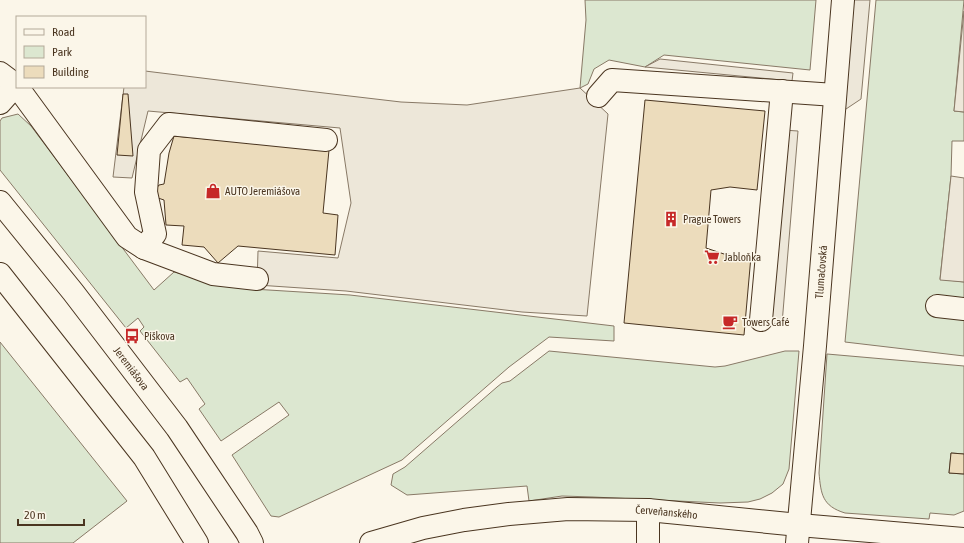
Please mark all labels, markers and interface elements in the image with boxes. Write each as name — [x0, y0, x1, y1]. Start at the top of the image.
legend — [16, 16, 146, 88]
text: Road — [52, 25, 75, 39]
text: Park — [52, 45, 73, 59]
text: Building — [52, 65, 90, 79]
shop icon: AUTO Jeremiášova — [204, 182, 222, 200]
place label: AUTO Jeremiášova — [225, 185, 300, 197]
building icon: Prague Towers — [662, 210, 680, 228]
place label: Prague Towers — [683, 213, 741, 225]
street label: Tlumačovská — [813, 245, 829, 299]
supermarket icon: Jabloňka — [703, 248, 721, 266]
place label: Jabloňka — [724, 251, 761, 263]
cafe icon: Towers Café — [721, 313, 739, 331]
place label: Towers Café — [742, 316, 789, 328]
bus stop icon: Píškova — [123, 327, 141, 345]
place label: Píškova — [144, 330, 175, 342]
street label: Jeremiášova — [111, 344, 152, 392]
scale bar — [18, 501, 84, 527]
street label: Červeňanského — [635, 504, 698, 521]
text: 20 m — [24, 508, 46, 522]

